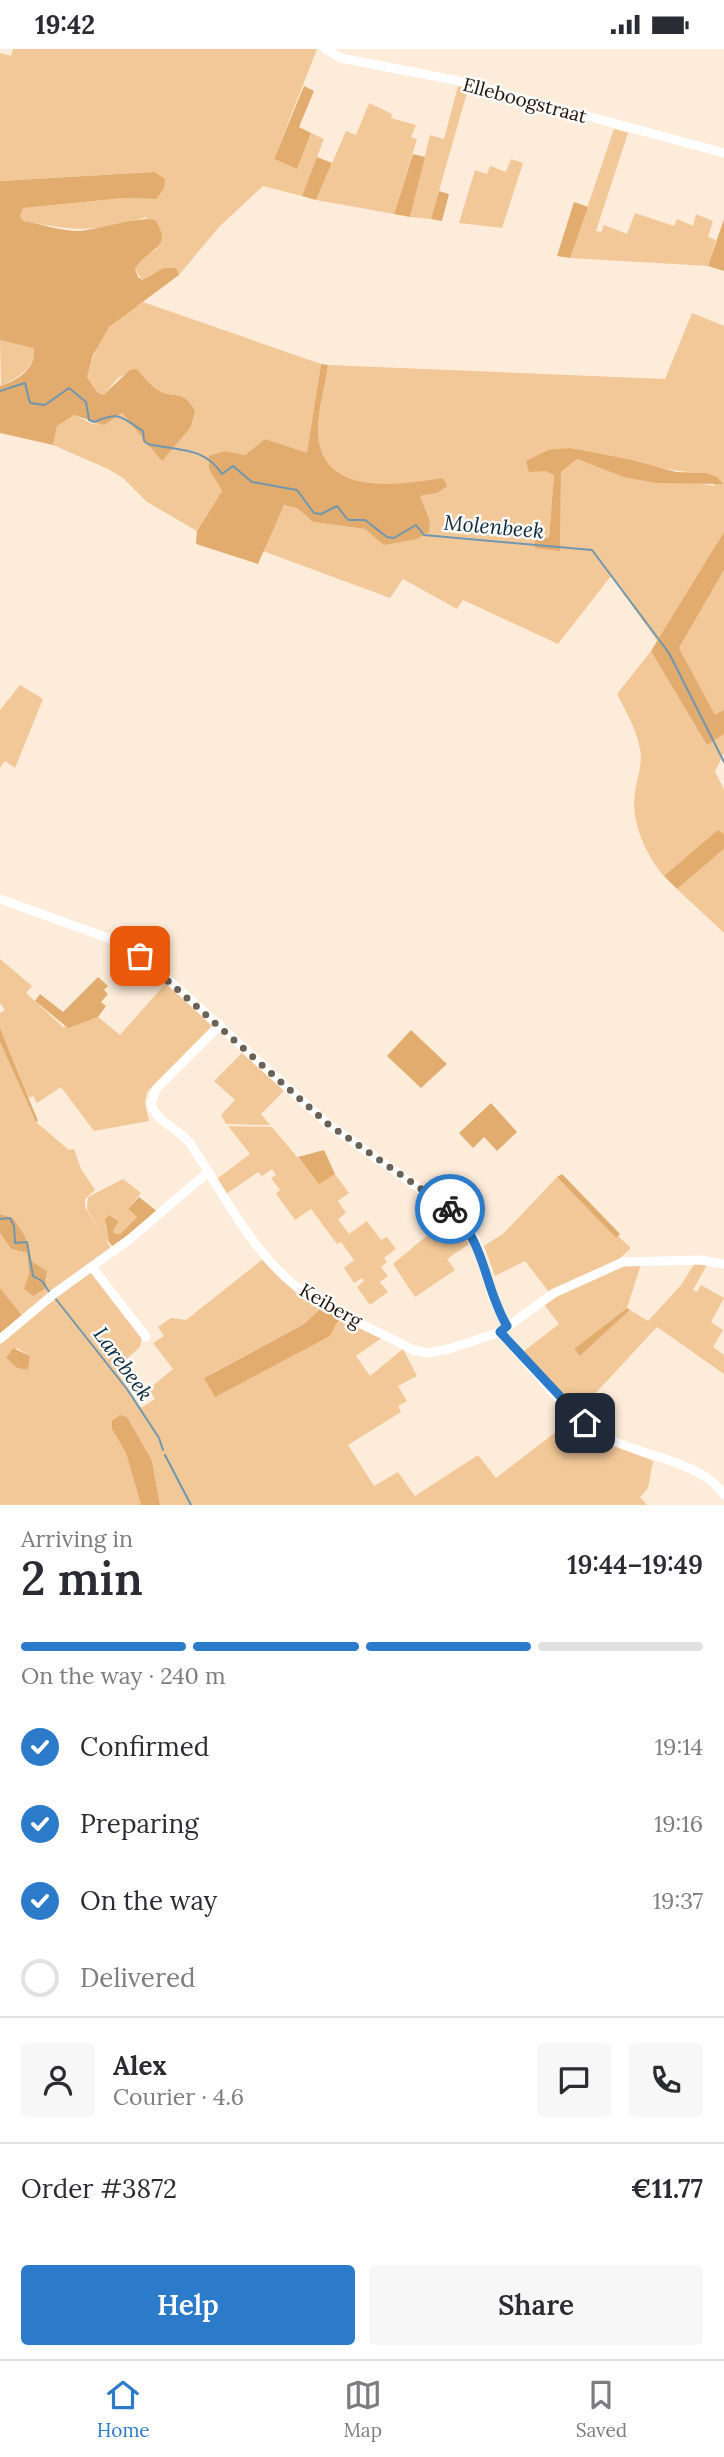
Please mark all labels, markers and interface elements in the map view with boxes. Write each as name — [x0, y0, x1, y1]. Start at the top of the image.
text: 19:42 — [35, 8, 95, 41]
street label: Elleboogstraat — [460, 72, 590, 128]
water label: Molenbeek — [443, 509, 545, 544]
pin — [110, 926, 170, 986]
icon: bag — [121, 937, 159, 975]
courier — [415, 1174, 485, 1244]
icon: bike — [431, 1190, 469, 1228]
street label: Keiberg — [295, 1278, 367, 1333]
water label: Larebeek — [88, 1322, 159, 1406]
pin — [555, 1393, 615, 1453]
icon: home — [566, 1404, 604, 1442]
text: Arriving in — [21, 1524, 133, 1553]
text: 19:44–19:49 — [567, 1548, 703, 1581]
text: 2 min — [21, 1549, 143, 1608]
text: On the way · 240 m — [21, 1661, 226, 1690]
icon: check — [21, 1728, 59, 1766]
text: Confirmed — [80, 1730, 209, 1763]
text: 19:14 — [655, 1732, 703, 1761]
icon: check — [21, 1805, 59, 1843]
text: Preparing — [80, 1807, 199, 1840]
text: 19:16 — [654, 1809, 703, 1838]
icon: check — [21, 1882, 59, 1920]
text: On the way — [80, 1884, 217, 1917]
text: 19:37 — [653, 1886, 703, 1915]
text: Delivered — [80, 1961, 196, 1994]
button: person — [21, 2043, 95, 2117]
button: chat — [537, 2043, 611, 2117]
button: phone — [629, 2043, 703, 2117]
text: Alex — [113, 2049, 167, 2082]
text: Courier · 4.6 — [113, 2082, 244, 2111]
text: Order #3872 — [21, 2172, 177, 2205]
text: €11.77 — [631, 2172, 703, 2205]
button: Help — [21, 2265, 355, 2345]
button: Share — [369, 2265, 703, 2345]
tab: Home — [97, 2376, 150, 2442]
tab: Map — [343, 2376, 382, 2442]
tab: Saved — [576, 2376, 627, 2442]

